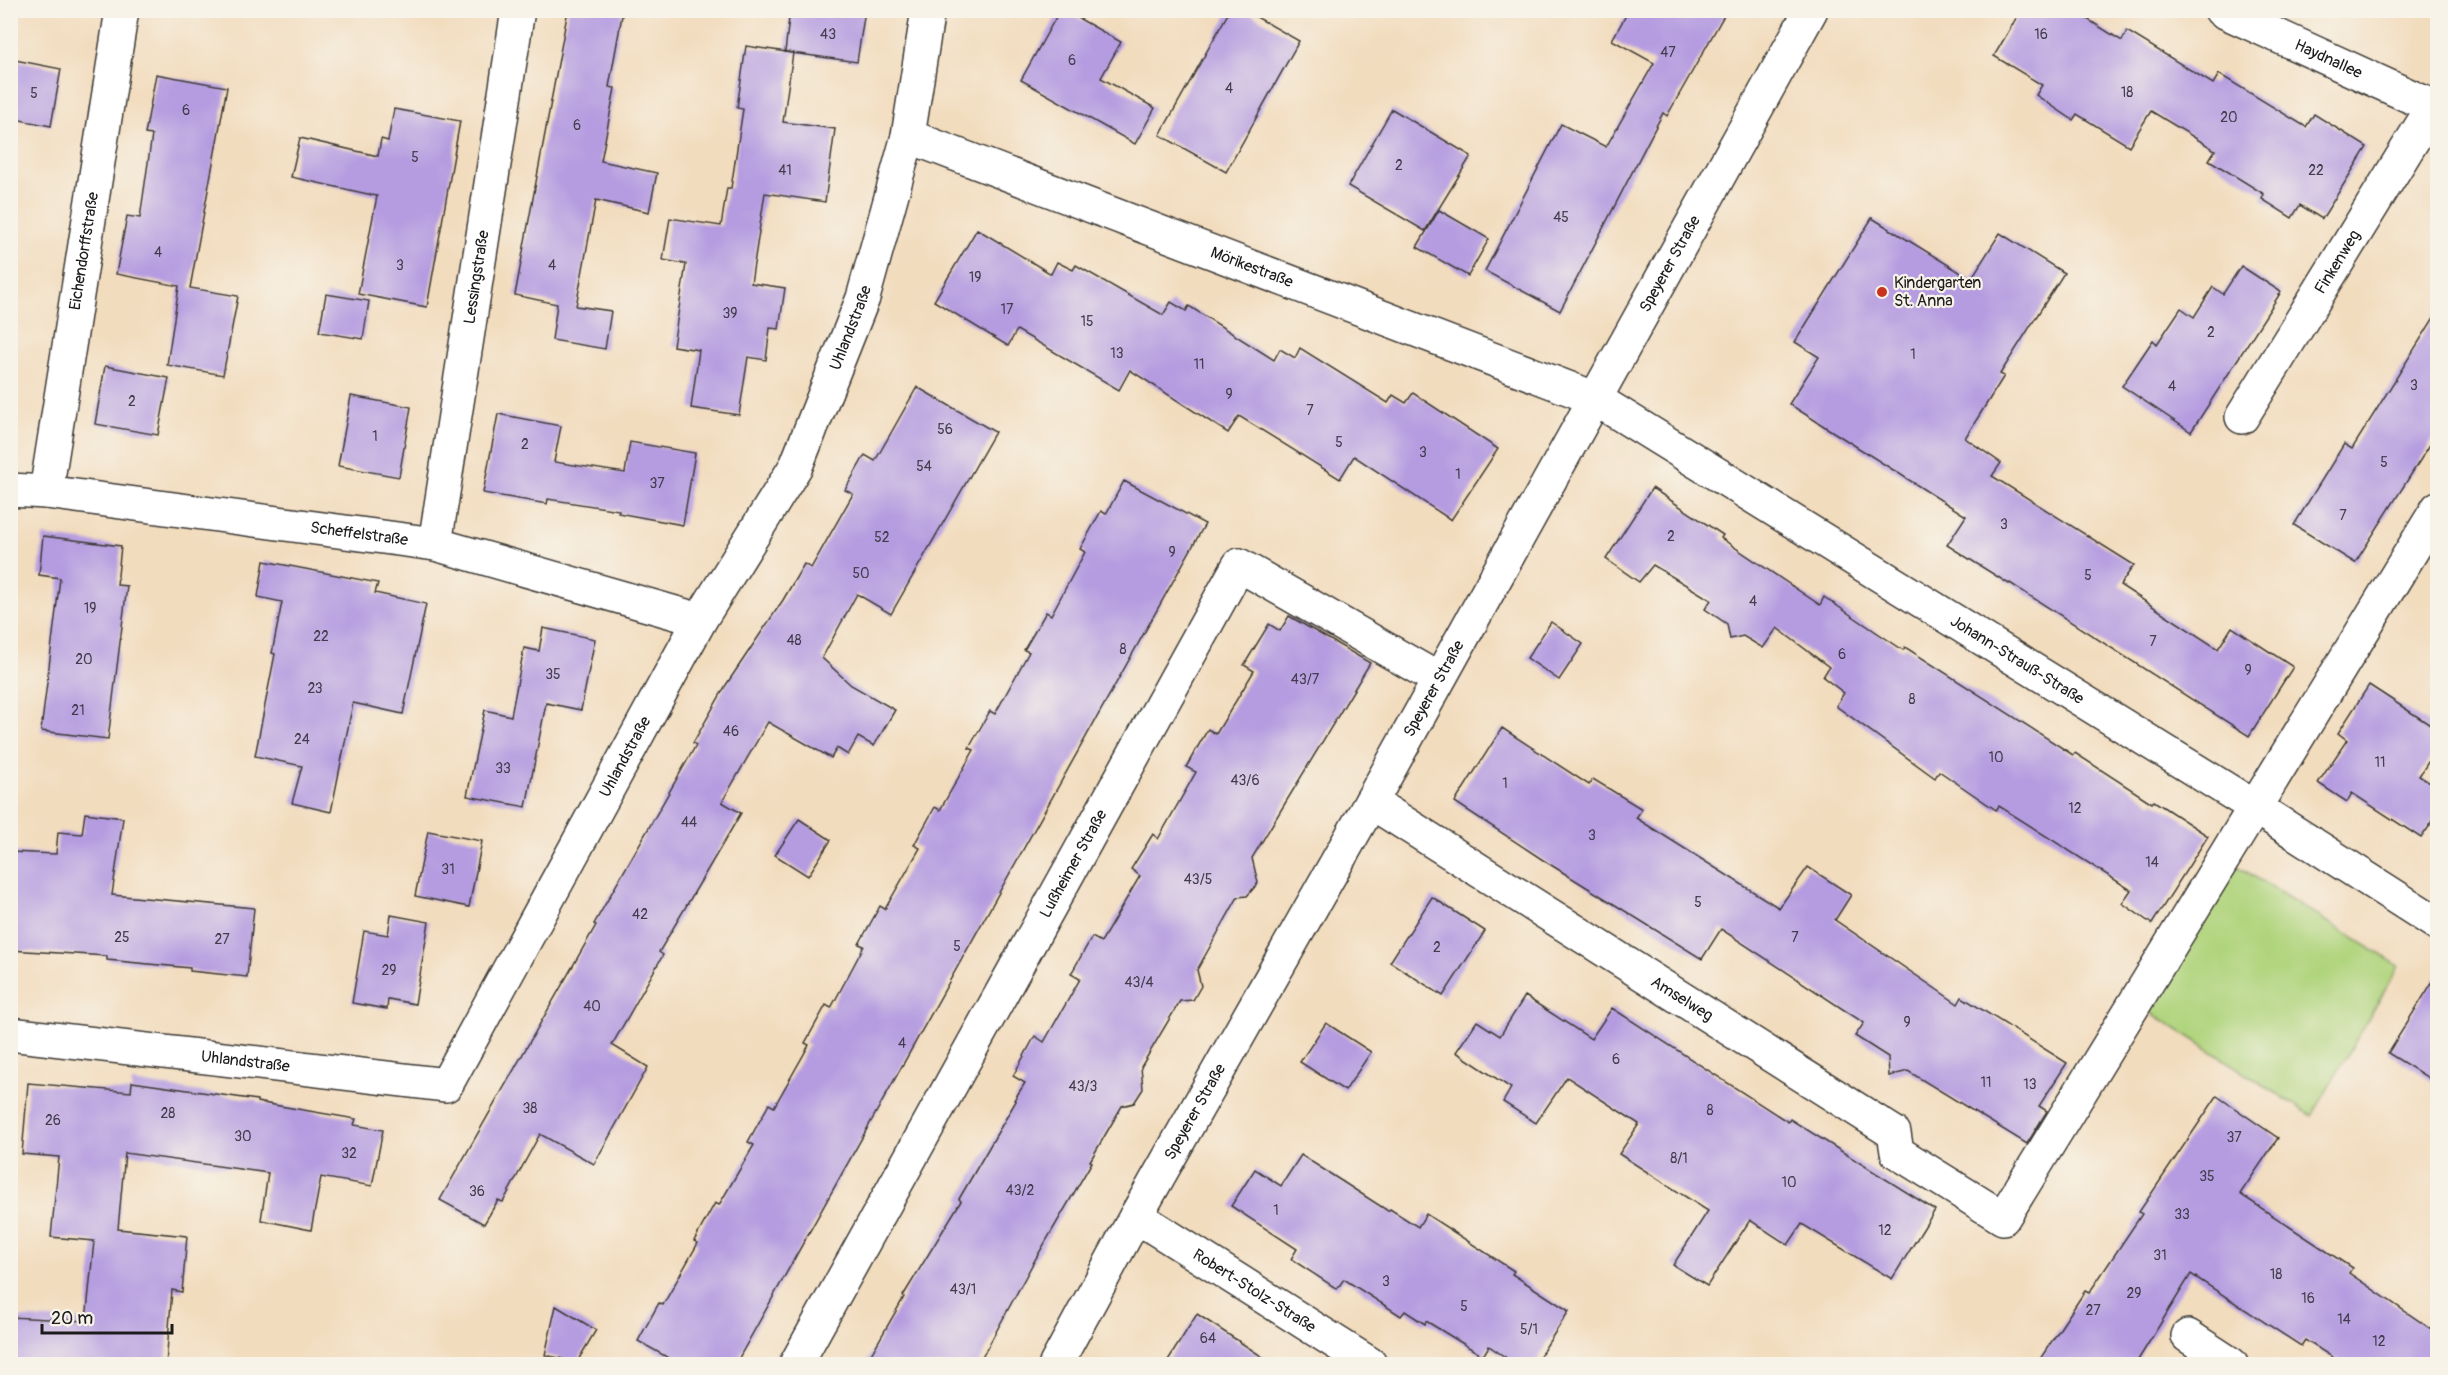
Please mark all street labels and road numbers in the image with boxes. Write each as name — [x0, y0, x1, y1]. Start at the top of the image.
street label: Haydnallee — [2291, 35, 2365, 83]
street label: Eichendorffstraße — [65, 190, 103, 311]
street label: Speyerer Straße — [1635, 212, 1705, 316]
street label: Finkenweg — [2310, 226, 2365, 298]
street label: Lessingstraße — [459, 229, 494, 325]
street label: Mörikestraße — [1208, 242, 1296, 292]
street label: Uhlandstraße — [825, 283, 876, 373]
street label: Scheffelstraße — [309, 517, 409, 550]
street label: Johann-Strauß-Straße — [1947, 611, 2088, 709]
street label: Speyerer Straße — [1399, 637, 1469, 740]
street label: Uhlandstraße — [595, 713, 656, 801]
street label: Lußheimer Straße — [1035, 806, 1111, 921]
street label: Amselweg — [1647, 972, 1717, 1026]
street label: Uhlandstraße — [200, 1046, 291, 1077]
street label: Speyerer Straße — [1160, 1060, 1230, 1164]
street label: Robert-Stolz-Straße — [1189, 1245, 1320, 1337]

